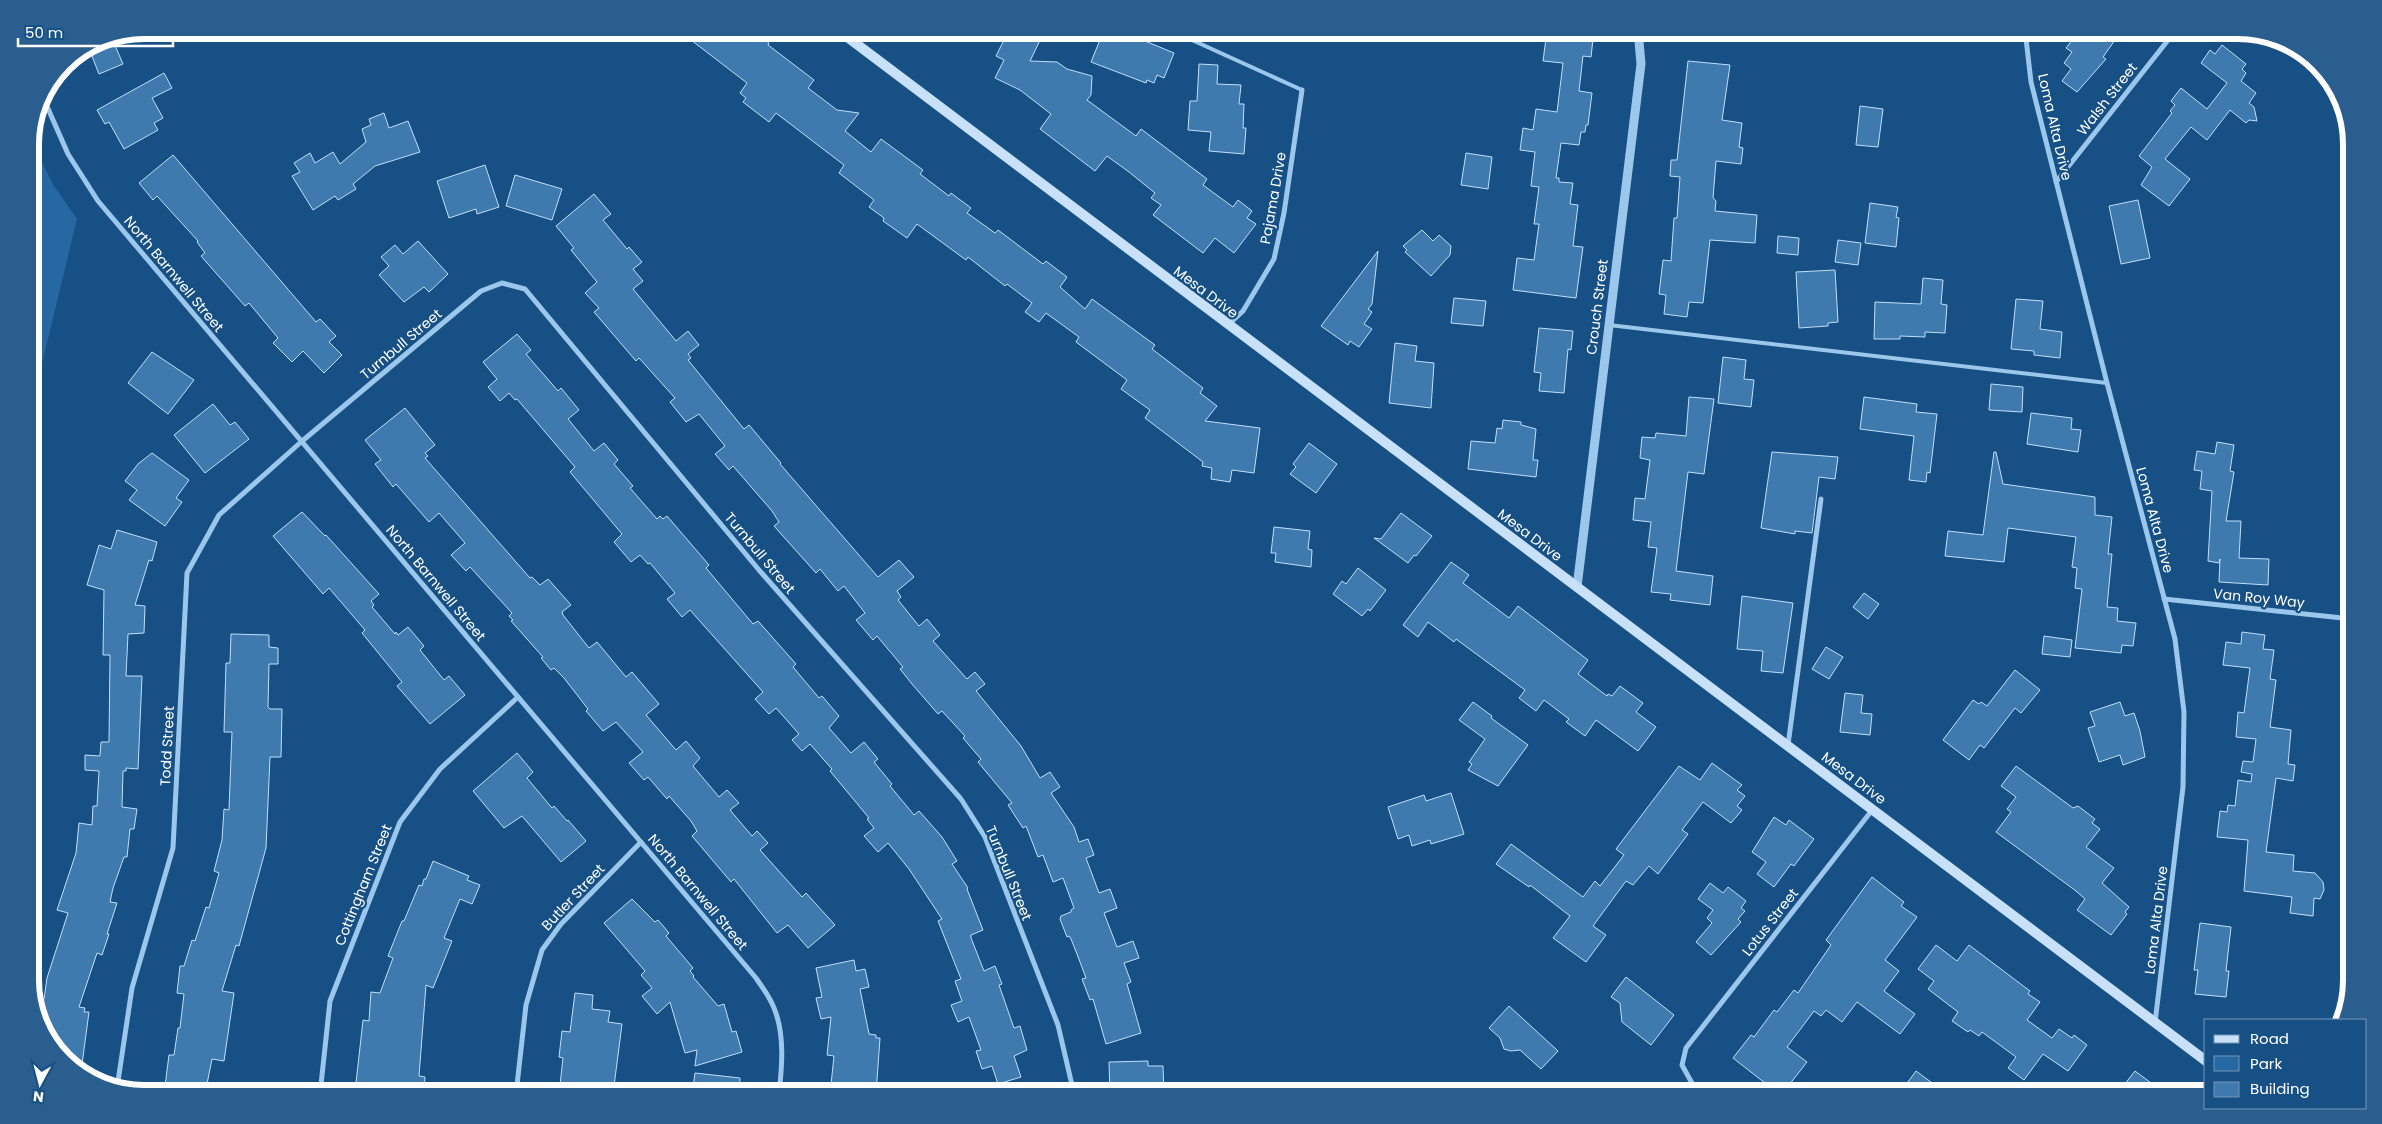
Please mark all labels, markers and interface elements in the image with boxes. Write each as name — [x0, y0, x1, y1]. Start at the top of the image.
scale bar — [18, 15, 172, 47]
text: 50 m — [25, 22, 63, 43]
street label: Walsh Street — [2072, 58, 2142, 140]
street label: Loma Alta Drive — [2033, 72, 2077, 183]
street label: Pajama Drive — [1255, 150, 1291, 246]
street label: North Barnwell Street — [119, 212, 229, 336]
street label: Crouch Street — [1581, 258, 1613, 356]
street label: Mesa Drive — [1169, 261, 1243, 323]
street label: Turnbull Street — [356, 304, 446, 384]
street label: Loma Alta Drive — [2131, 465, 2179, 575]
street label: Mesa Drive — [1493, 504, 1567, 566]
street label: Turnbull Street — [720, 508, 800, 598]
street label: North Barnwell Street — [381, 521, 491, 645]
street label: Van Roy Way — [2212, 583, 2306, 613]
street label: Todd Street — [155, 705, 179, 787]
street label: Mesa Drive — [1817, 747, 1891, 809]
street label: Cottingham Street — [329, 821, 397, 949]
street label: Turnbull Street — [981, 823, 1037, 923]
street label: North Barnwell Street — [643, 830, 753, 954]
street label: Butler Street — [537, 859, 609, 935]
street label: Loma Alta Drive — [2139, 864, 2173, 975]
street label: Lotus Street — [1737, 884, 1803, 960]
legend — [2204, 1019, 2367, 1109]
text: Road — [2250, 1028, 2289, 1049]
text: Park — [2250, 1053, 2282, 1074]
north arrow — [15, 1059, 65, 1109]
text: Building — [2250, 1078, 2310, 1099]
text: N — [32, 1086, 45, 1107]

